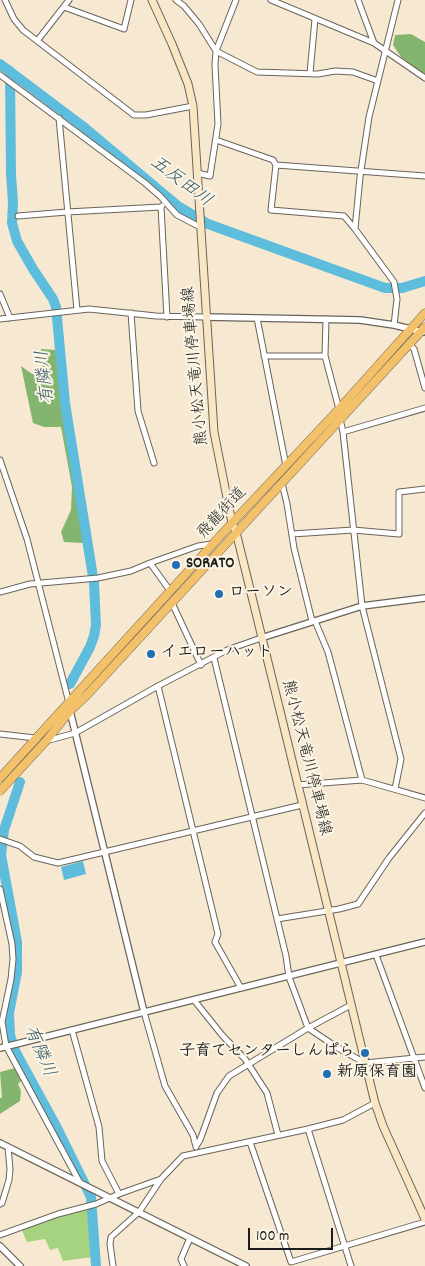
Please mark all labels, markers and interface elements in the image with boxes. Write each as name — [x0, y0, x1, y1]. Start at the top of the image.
water label: 五反田川 — [145, 153, 215, 213]
street label: 熊小松天竜川停車場線 — [180, 285, 214, 447]
water label: 有隣川 — [33, 349, 61, 405]
street label: 飛龍街道 — [194, 484, 252, 544]
place label: SORATO — [186, 555, 234, 575]
marker: SORATO — [170, 559, 182, 571]
place label: ローソン — [229, 584, 293, 604]
marker: ローソン — [213, 588, 225, 600]
place label: イエローハット — [161, 644, 273, 664]
marker: イエローハット — [145, 648, 157, 660]
street label: 熊小松天竜川停車場線 — [276, 678, 334, 838]
water label: 有隣川 — [18, 1023, 58, 1081]
place label: 子育てセンターしんぱら — [179, 1043, 355, 1063]
marker: 子育てセンターしんぱら — [359, 1047, 371, 1059]
place label: 新原保育園 — [337, 1064, 417, 1084]
marker: 新原保育園 — [321, 1068, 333, 1080]
scale bar — [250, 1218, 335, 1250]
text: 100 m — [256, 1226, 289, 1248]

